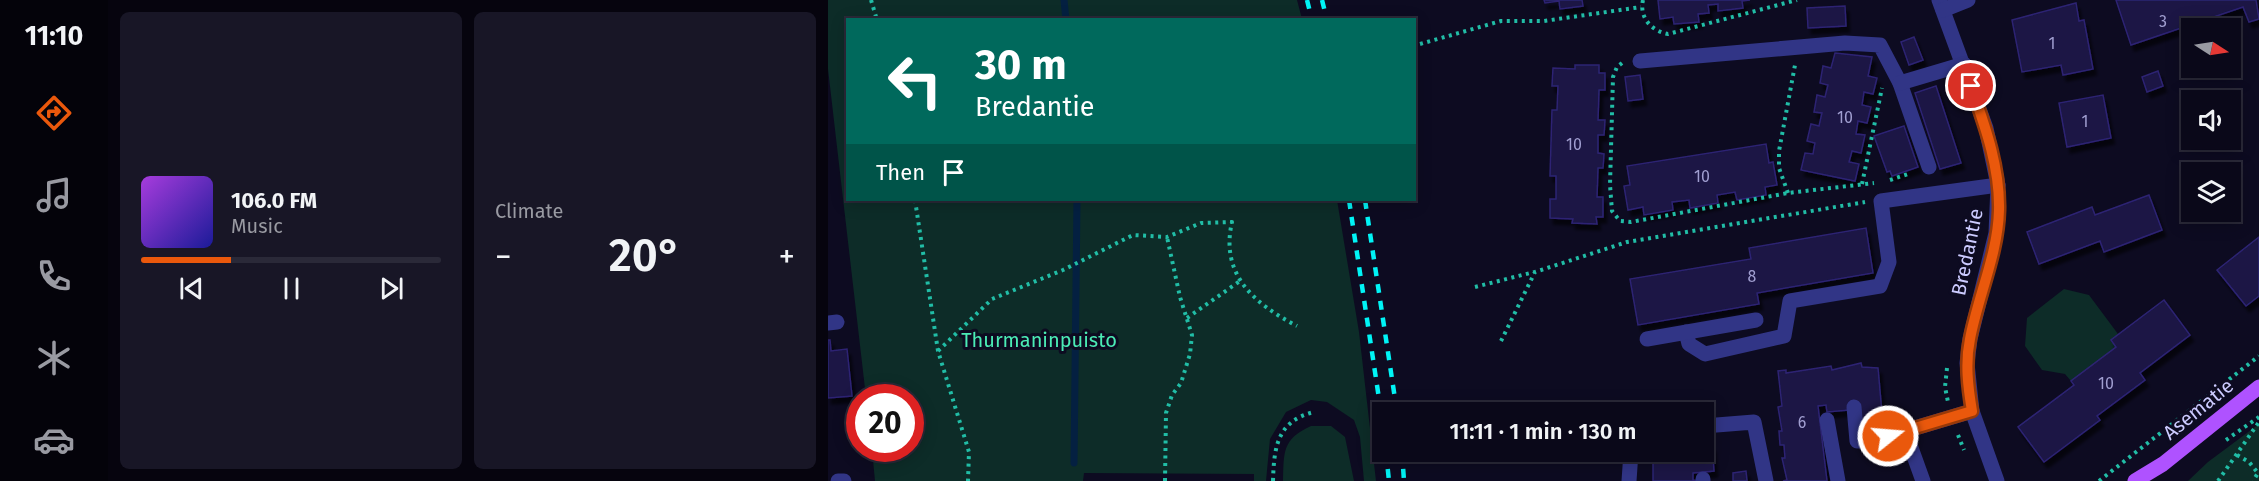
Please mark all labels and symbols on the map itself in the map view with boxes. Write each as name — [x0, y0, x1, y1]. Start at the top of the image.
house number: 3 — [2159, 12, 2167, 31]
north arrow — [2181, 18, 2241, 78]
house number: 1 — [2049, 34, 2055, 53]
pin — [1945, 60, 1996, 111]
house number: 10 — [1837, 108, 1853, 127]
house number: 1 — [2082, 112, 2088, 131]
house number: 10 — [1566, 135, 1582, 154]
house number: 10 — [1694, 167, 1710, 186]
street label: Bredantie — [1946, 206, 1988, 298]
house number: 8 — [1748, 267, 1757, 286]
park label: Thurmaninpuisto — [961, 328, 1117, 352]
street label: Asematie — [2158, 373, 2238, 445]
house number: 10 — [2098, 374, 2114, 393]
speed limit sign: 20 — [846, 384, 924, 462]
position arrow — [1856, 404, 1920, 468]
house number: 6 — [1798, 413, 1806, 432]

